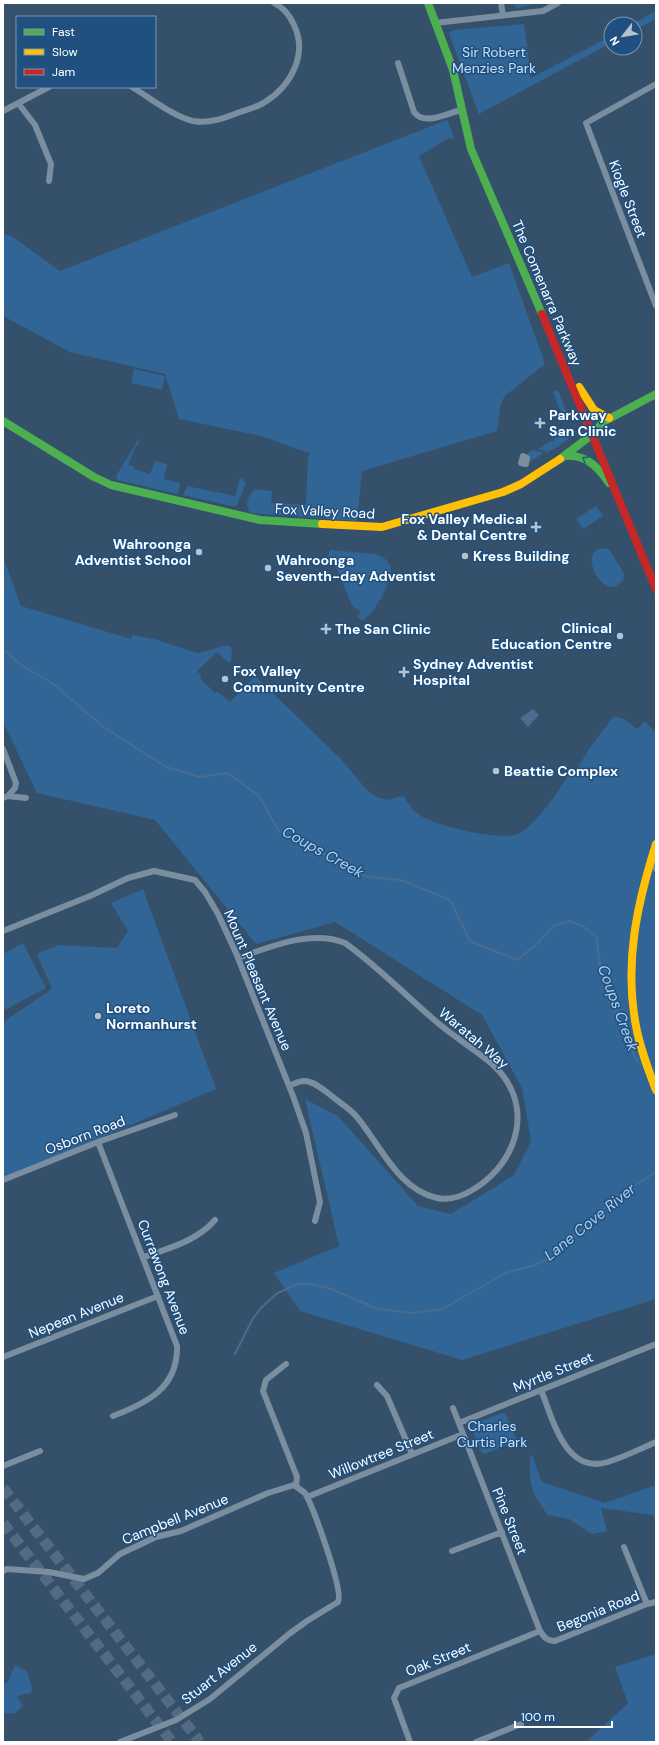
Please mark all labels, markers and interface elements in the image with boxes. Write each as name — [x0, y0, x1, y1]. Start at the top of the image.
legend — [16, 16, 156, 88]
north arrow — [603, 16, 643, 56]
text: Fast — [52, 24, 75, 40]
text: N — [606, 34, 622, 48]
park label: Sir Robert Menzies Park — [452, 43, 536, 77]
text: Slow — [52, 44, 78, 60]
text: Jam — [52, 64, 75, 80]
street label: Kiogle Street — [605, 158, 651, 240]
street label: The Comenarra Parkway — [508, 217, 586, 369]
place label: Parkway San Clinic — [549, 406, 616, 440]
marker: Parkway San Clinic — [534, 417, 546, 429]
one-way arrow — [582, 456, 589, 463]
street label: Fox Valley Road — [275, 499, 375, 523]
place label: Fox Valley Medical & Dental Centre — [401, 510, 527, 544]
marker: Fox Valley Medical & Dental Centre — [530, 521, 542, 533]
place label: Wahroonga Adventist School — [75, 535, 191, 569]
marker: Wahroonga Adventist School — [194, 547, 204, 557]
place label: Kress Building — [473, 547, 570, 565]
place label: Wahroonga Seventh-day Adventist — [276, 551, 436, 585]
marker: Kress Building — [460, 551, 470, 561]
marker: Wahroonga Seventh-day Adventist — [263, 563, 273, 573]
place label: Clinical Education Centre — [492, 619, 612, 653]
place label: The San Clinic — [335, 620, 431, 638]
marker: The San Clinic — [320, 623, 332, 635]
marker: Clinical Education Centre — [615, 631, 625, 641]
place label: Sydney Adventist Hospital — [413, 655, 534, 689]
place label: Fox Valley Community Centre — [233, 662, 365, 696]
marker: Sydney Adventist Hospital — [398, 666, 410, 678]
marker: Fox Valley Community Centre — [220, 674, 230, 684]
place label: Beattie Complex — [504, 762, 618, 780]
marker: Beattie Complex — [491, 766, 501, 776]
water label: Coups Creek — [279, 821, 368, 883]
street label: Mount Pleasant Avenue — [220, 907, 296, 1053]
water label: Coups Creek — [593, 962, 643, 1054]
place label: Loreto Normanhurst — [106, 999, 197, 1033]
street label: Waratah Way — [435, 1003, 513, 1073]
marker: Loreto Normanhurst — [93, 1011, 103, 1021]
street label: Osborn Road — [42, 1111, 128, 1159]
water label: Lane Cove River — [540, 1179, 640, 1265]
street label: Currawong Avenue — [134, 1217, 194, 1337]
street label: Nepean Avenue — [26, 1288, 126, 1342]
street label: Myrtle Street — [510, 1348, 596, 1396]
park label: Charles Curtis Park — [457, 1417, 527, 1451]
street label: Willowtree Street — [326, 1425, 436, 1483]
street label: Pine Street — [488, 1485, 532, 1557]
street label: Campbell Avenue — [119, 1489, 231, 1549]
street label: Begonia Road — [554, 1586, 642, 1636]
street label: Stuart Avenue — [178, 1638, 261, 1708]
street label: Oak Street — [403, 1638, 473, 1680]
scale bar — [515, 1703, 612, 1729]
text: 100 m — [521, 1709, 555, 1725]

